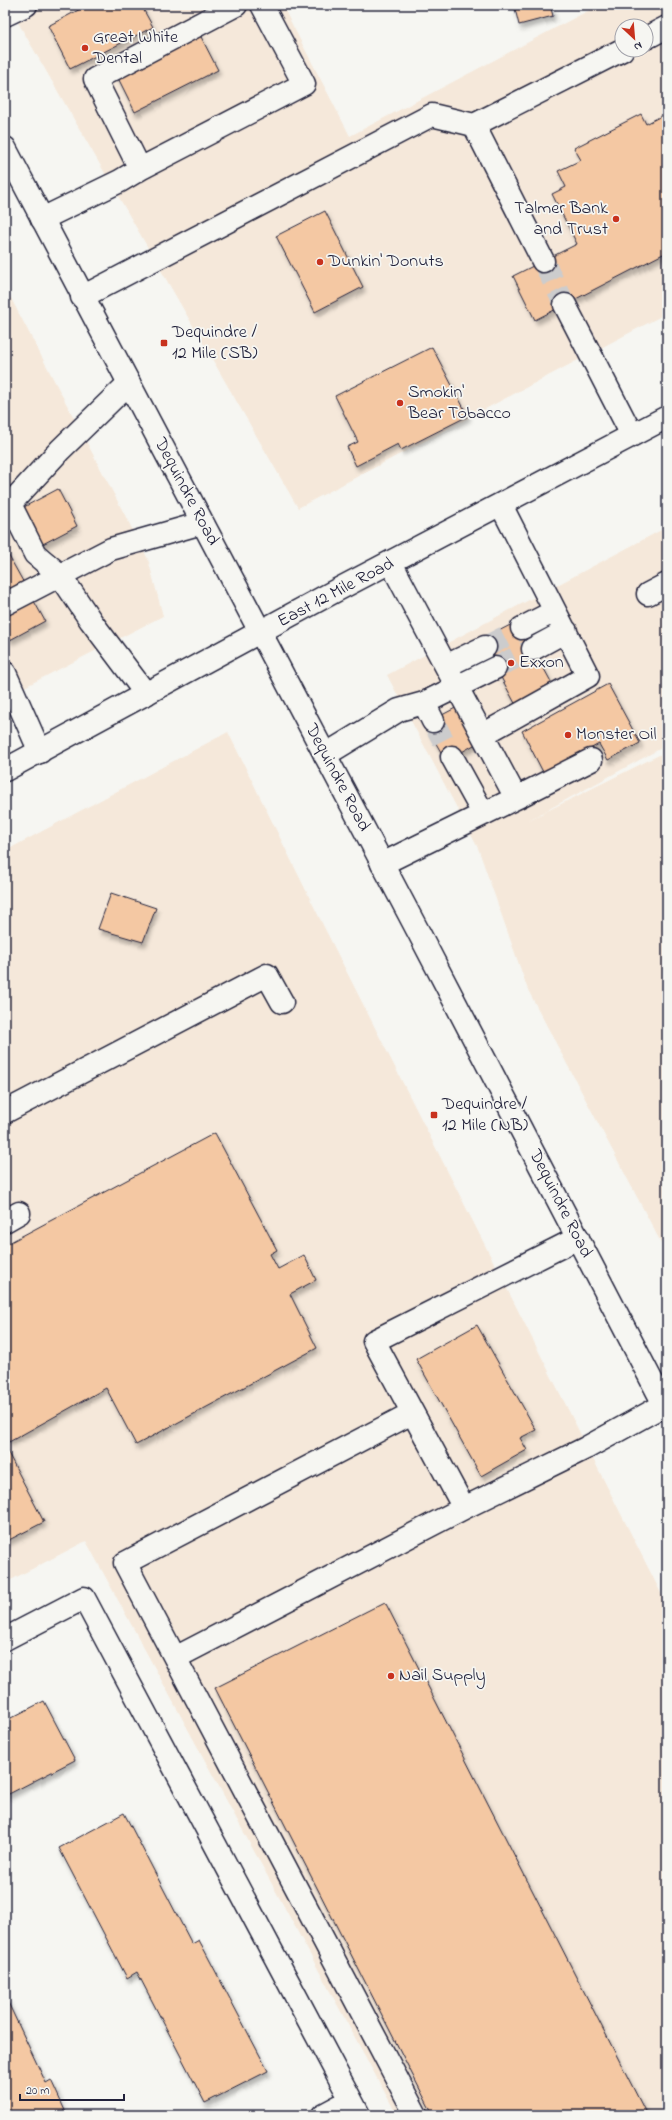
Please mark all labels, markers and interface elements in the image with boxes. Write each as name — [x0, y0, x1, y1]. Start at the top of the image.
north arrow — [614, 18, 654, 58]
place label: Great White Dental — [92, 25, 179, 72]
text: N — [631, 37, 645, 55]
marker: Great White Dental — [80, 43, 90, 53]
place label: Talmer Bank and Trust — [514, 196, 608, 243]
marker: Talmer Bank and Trust — [611, 214, 621, 224]
place label: Dunkin' Donuts — [327, 249, 444, 275]
marker: Dunkin' Donuts — [315, 257, 325, 267]
place label: Dequindre / 12 Mile (SB) — [171, 320, 257, 367]
marker: Dequindre / 12 Mile (SB) — [159, 338, 169, 348]
place label: Smokin' Bear Tobacco — [407, 380, 511, 427]
marker: Smokin' Bear Tobacco — [395, 398, 405, 408]
street label: Dequindre Road — [146, 433, 225, 550]
street label: East 12 Mile Road — [273, 551, 399, 635]
place label: Exxon — [519, 650, 564, 676]
marker: Exxon — [506, 658, 516, 668]
street label: Dequindre Road — [297, 719, 376, 836]
place label: Monster Oil — [576, 722, 657, 748]
marker: Monster Oil — [563, 730, 573, 740]
place label: Dequindre / 12 Mile (NB) — [441, 1092, 528, 1139]
marker: Dequindre / 12 Mile (NB) — [429, 1110, 439, 1120]
street label: Dequindre Road — [521, 1144, 598, 1263]
place label: Nail Supply — [399, 1663, 486, 1689]
marker: Nail Supply — [386, 1671, 396, 1681]
scale bar — [20, 2076, 124, 2102]
text: 20 m — [26, 2082, 49, 2100]

